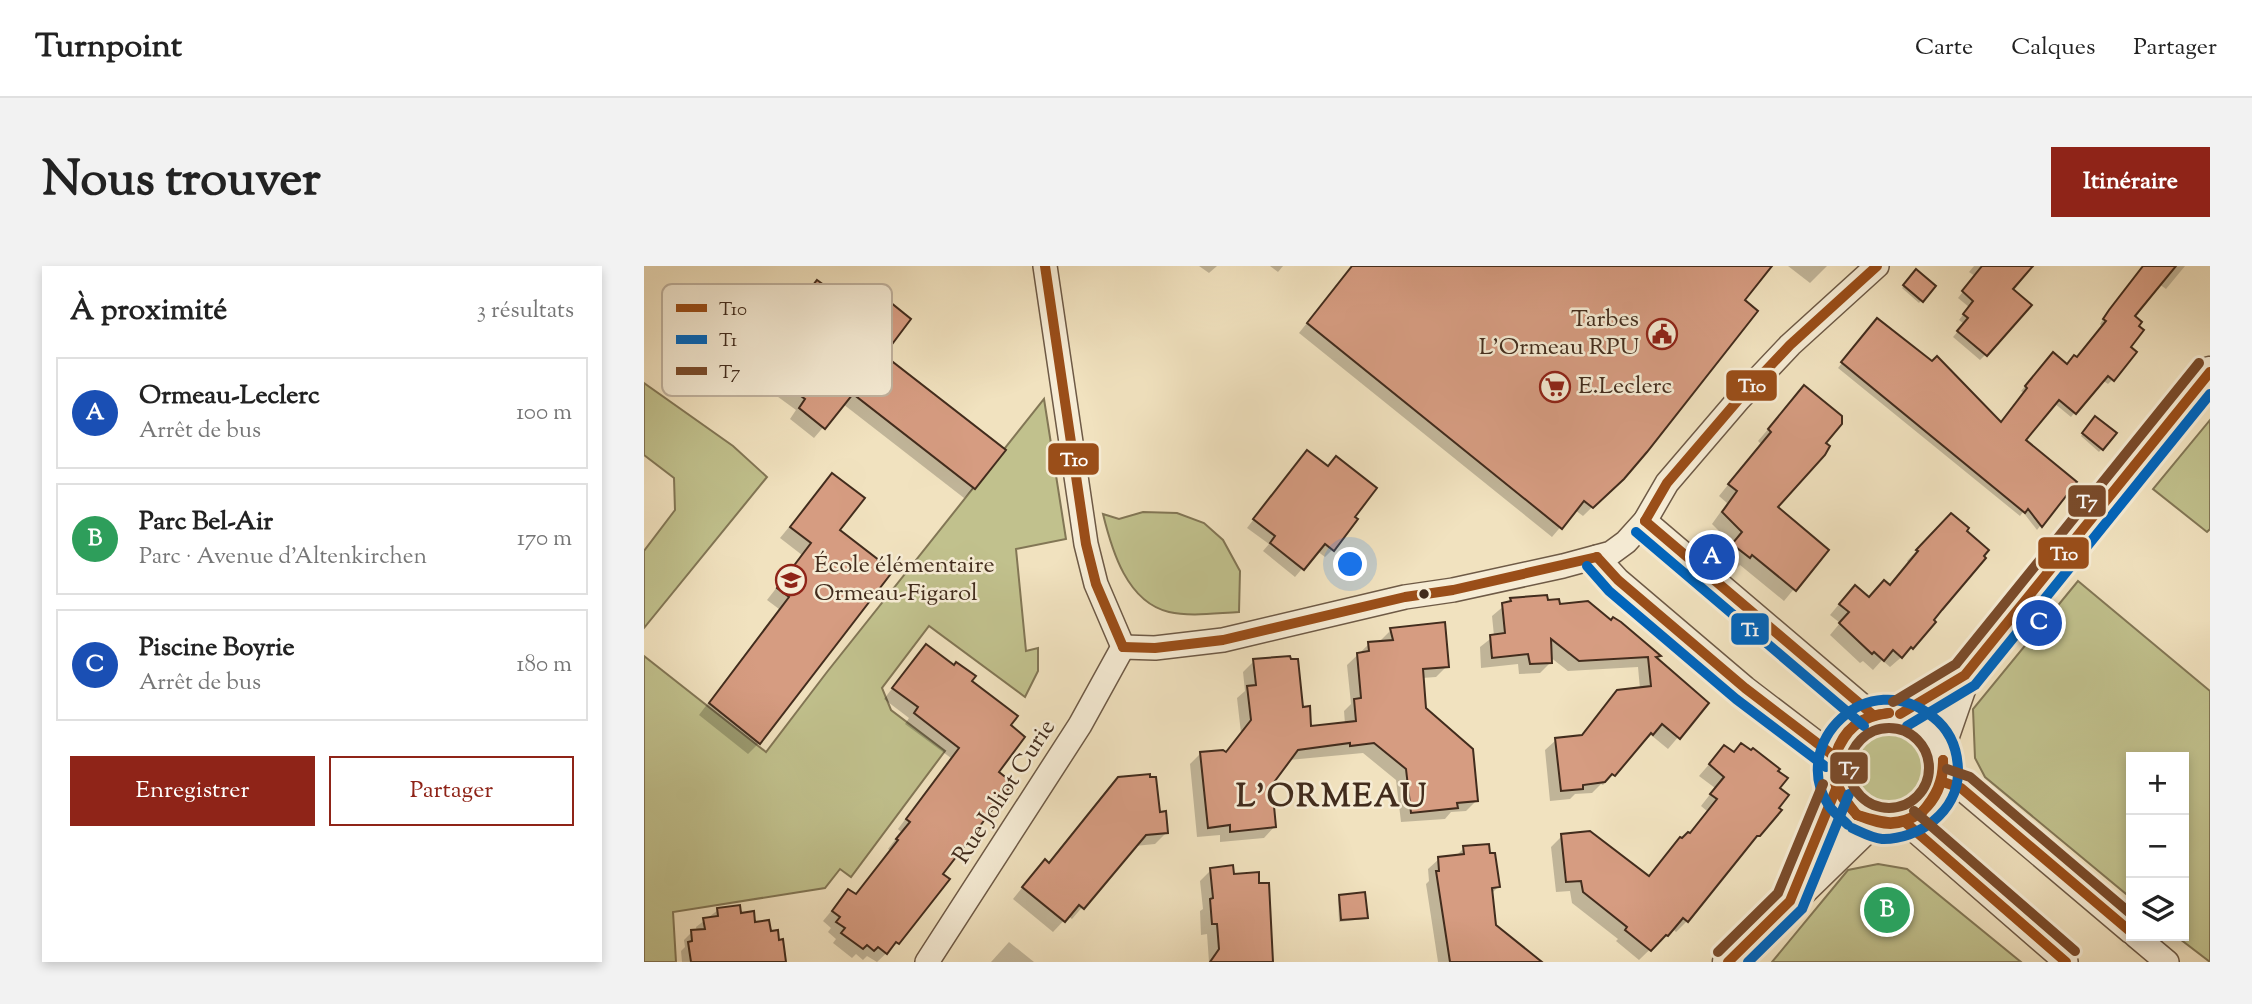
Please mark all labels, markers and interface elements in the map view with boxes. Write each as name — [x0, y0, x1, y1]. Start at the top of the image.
text: Turnpoint — [35, 24, 182, 72]
text: Carte — [1915, 31, 1973, 65]
text: Calques — [2011, 31, 2095, 65]
text: Partager — [2133, 31, 2217, 65]
text: Nous trouver — [42, 147, 321, 217]
button: Itinéraire — [2051, 147, 2210, 217]
legend — [662, 284, 892, 396]
text: À proximité — [70, 290, 227, 333]
text: 3 résultats — [477, 295, 574, 328]
text: T10 — [719, 297, 747, 324]
place label: Tarbes L'Ormeau RPU — [1479, 303, 1639, 365]
public building icon: Tarbes L'Ormeau RPU — [1645, 317, 1679, 351]
text: T1 — [719, 328, 738, 355]
text: T7 — [719, 360, 741, 387]
line badge: T10 — [1725, 369, 1778, 402]
supermarket icon: E.Leclerc — [1538, 370, 1572, 404]
place label: E.Leclerc — [1578, 370, 1673, 404]
text: T10 — [1738, 374, 1766, 401]
text: Ormeau-Leclerc — [139, 378, 320, 415]
text: A — [86, 397, 104, 430]
text: 100 m — [516, 397, 572, 430]
text: Arrêt de bus — [139, 415, 261, 448]
line badge: T10 — [1047, 442, 1100, 476]
text: T10 — [1060, 448, 1088, 475]
line badge: T7 — [2067, 484, 2107, 518]
text: T7 — [2076, 490, 2098, 517]
text: Parc Bel-Air — [139, 504, 273, 541]
text: B — [88, 523, 102, 556]
text: 170 m — [517, 523, 572, 556]
pin: A — [1689, 531, 1735, 583]
line badge: T10 — [2037, 536, 2090, 570]
text: Parc · Avenue d'Altenkirchen — [139, 541, 427, 574]
text: T10 — [2050, 542, 2078, 569]
your location — [1333, 547, 1367, 581]
place label: École élémentaire Ormeau-Figarol — [814, 549, 995, 611]
school or university icon: École élémentaire Ormeau-Figarol — [774, 563, 808, 597]
unlabelled marker — [1417, 587, 1431, 601]
pin: C — [2016, 597, 2062, 649]
line badge: T1 — [1730, 612, 1770, 646]
text: T1 — [1741, 618, 1760, 645]
text: Piscine Boyrie — [139, 630, 295, 667]
text: C — [86, 649, 104, 682]
text: 180 m — [517, 649, 572, 682]
text: Arrêt de bus — [139, 667, 261, 700]
street label: Rue Joliot Curie — [946, 713, 1064, 871]
line badge: T7 — [1829, 751, 1869, 785]
map controls — [2126, 752, 2189, 941]
button: + — [2126, 752, 2189, 815]
button: Enregistrer — [70, 756, 315, 826]
button: Partager — [329, 756, 574, 826]
text: T7 — [1838, 757, 1860, 784]
district label: L'ORMEAU — [1236, 775, 1428, 821]
button: − — [2126, 815, 2189, 878]
button: layers — [2126, 878, 2189, 941]
pin: B — [1864, 884, 1910, 936]

